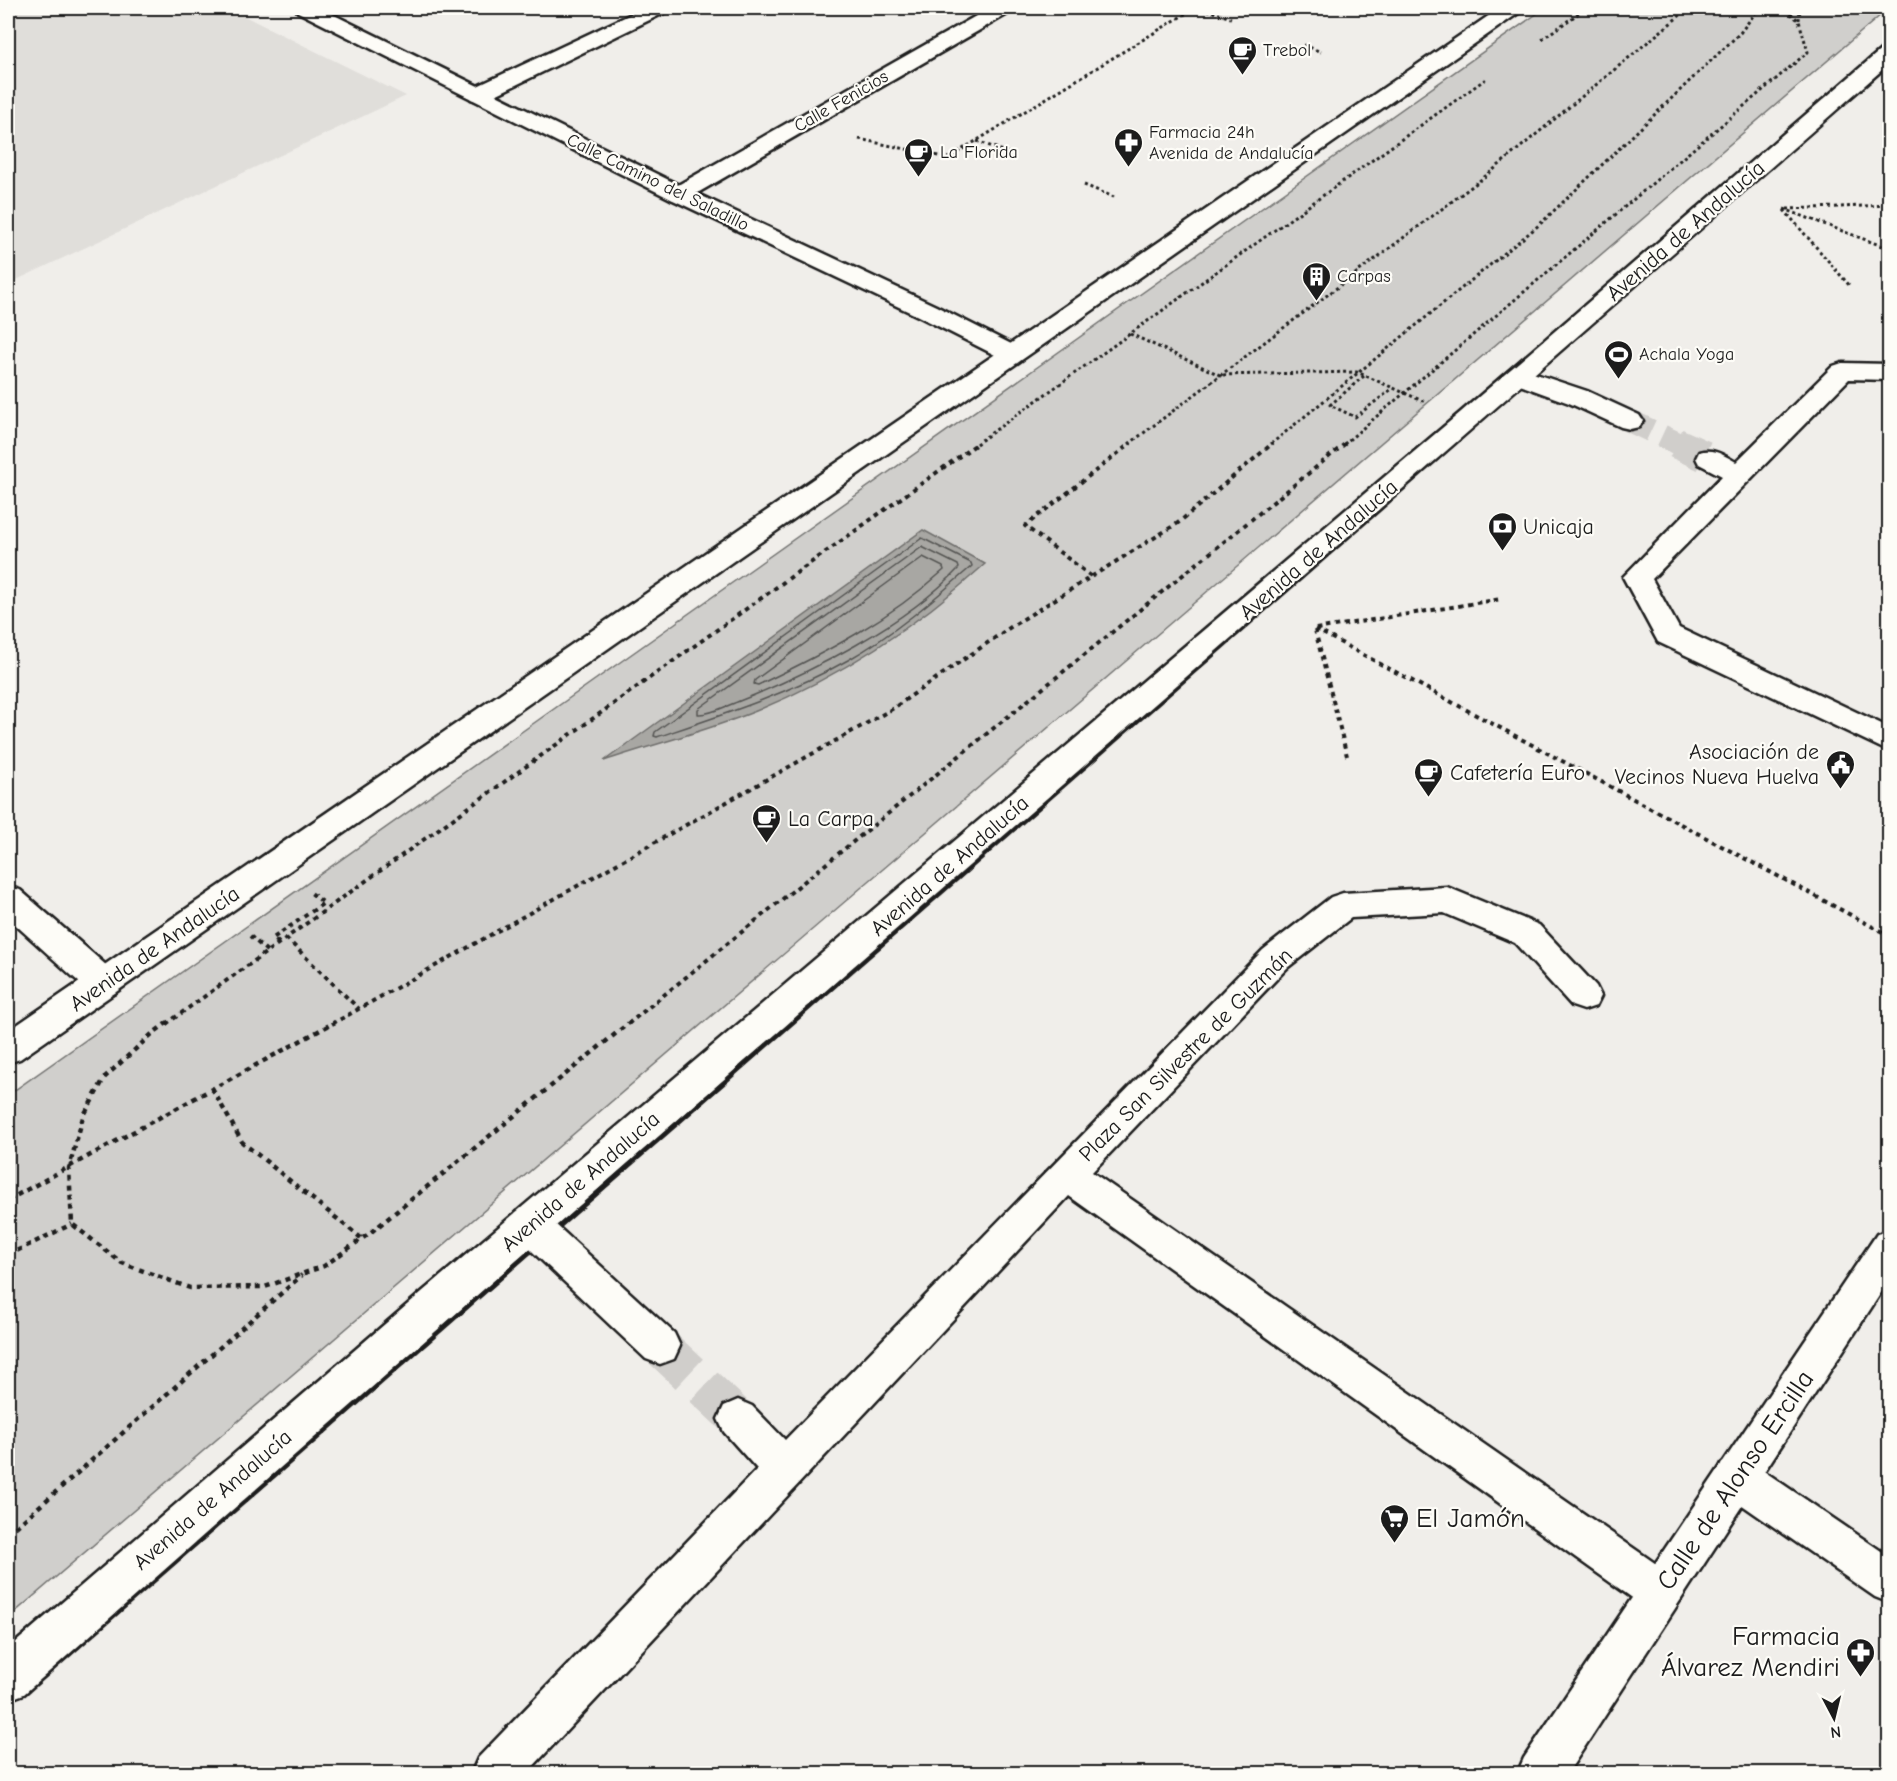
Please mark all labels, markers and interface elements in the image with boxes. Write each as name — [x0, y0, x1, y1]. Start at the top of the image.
cafe icon: Trebol — [1226, 34, 1258, 76]
place label: Trebol — [1263, 40, 1311, 61]
street label: Calle Fenicios — [790, 66, 892, 137]
place label: Farmacia 24h Avenida de Andalucía — [1149, 122, 1314, 164]
pharmacy icon: Farmacia 24h Avenida de Andalucía — [1112, 126, 1144, 168]
street label: Calle Camino del Saladillo — [563, 129, 752, 236]
cafe icon: La Florida — [903, 136, 935, 178]
place label: La Florida — [940, 142, 1018, 163]
street label: Avenida de Andalucía — [1601, 155, 1770, 307]
building icon: Carpas — [1300, 260, 1332, 302]
place label: Carpas — [1337, 266, 1391, 287]
sports icon: Achala Yoga — [1602, 338, 1634, 380]
place label: Achala Yoga — [1639, 344, 1734, 365]
street label: Avenida de Andalucía — [1234, 474, 1403, 626]
bank icon: Unicaja — [1486, 510, 1518, 552]
place label: Unicaja — [1523, 514, 1594, 540]
place label: Asociación de Vecinos Nueva Huelva — [1614, 739, 1819, 790]
public building icon: Asociación de Vecinos Nueva Huelva — [1824, 748, 1856, 790]
cafe icon: Cafetería Euro — [1413, 756, 1445, 798]
place label: Cafetería Euro — [1450, 760, 1585, 786]
street label: Avenida de Andalucía — [865, 790, 1034, 942]
cafe icon: La Carpa — [751, 802, 783, 844]
place label: La Carpa — [788, 806, 874, 832]
street label: Avenida de Andalucía — [65, 880, 244, 1017]
street label: Plaza San Silvestre de Guzmán — [1073, 942, 1298, 1167]
street label: Avenida de Andalucía — [496, 1106, 665, 1258]
street label: Calle de Alonso Ercilla — [1650, 1365, 1820, 1596]
street label: Avenida de Andalucía — [128, 1424, 297, 1576]
supermarket icon: El Jamón — [1379, 1502, 1411, 1544]
place label: El Jamón — [1416, 1503, 1525, 1534]
place label: Farmacia Álvarez Mendiri — [1661, 1621, 1840, 1683]
pharmacy icon: Farmacia Álvarez Mendiri — [1845, 1636, 1877, 1678]
north arrow — [1804, 1688, 1864, 1748]
text: N — [1829, 1722, 1842, 1741]

